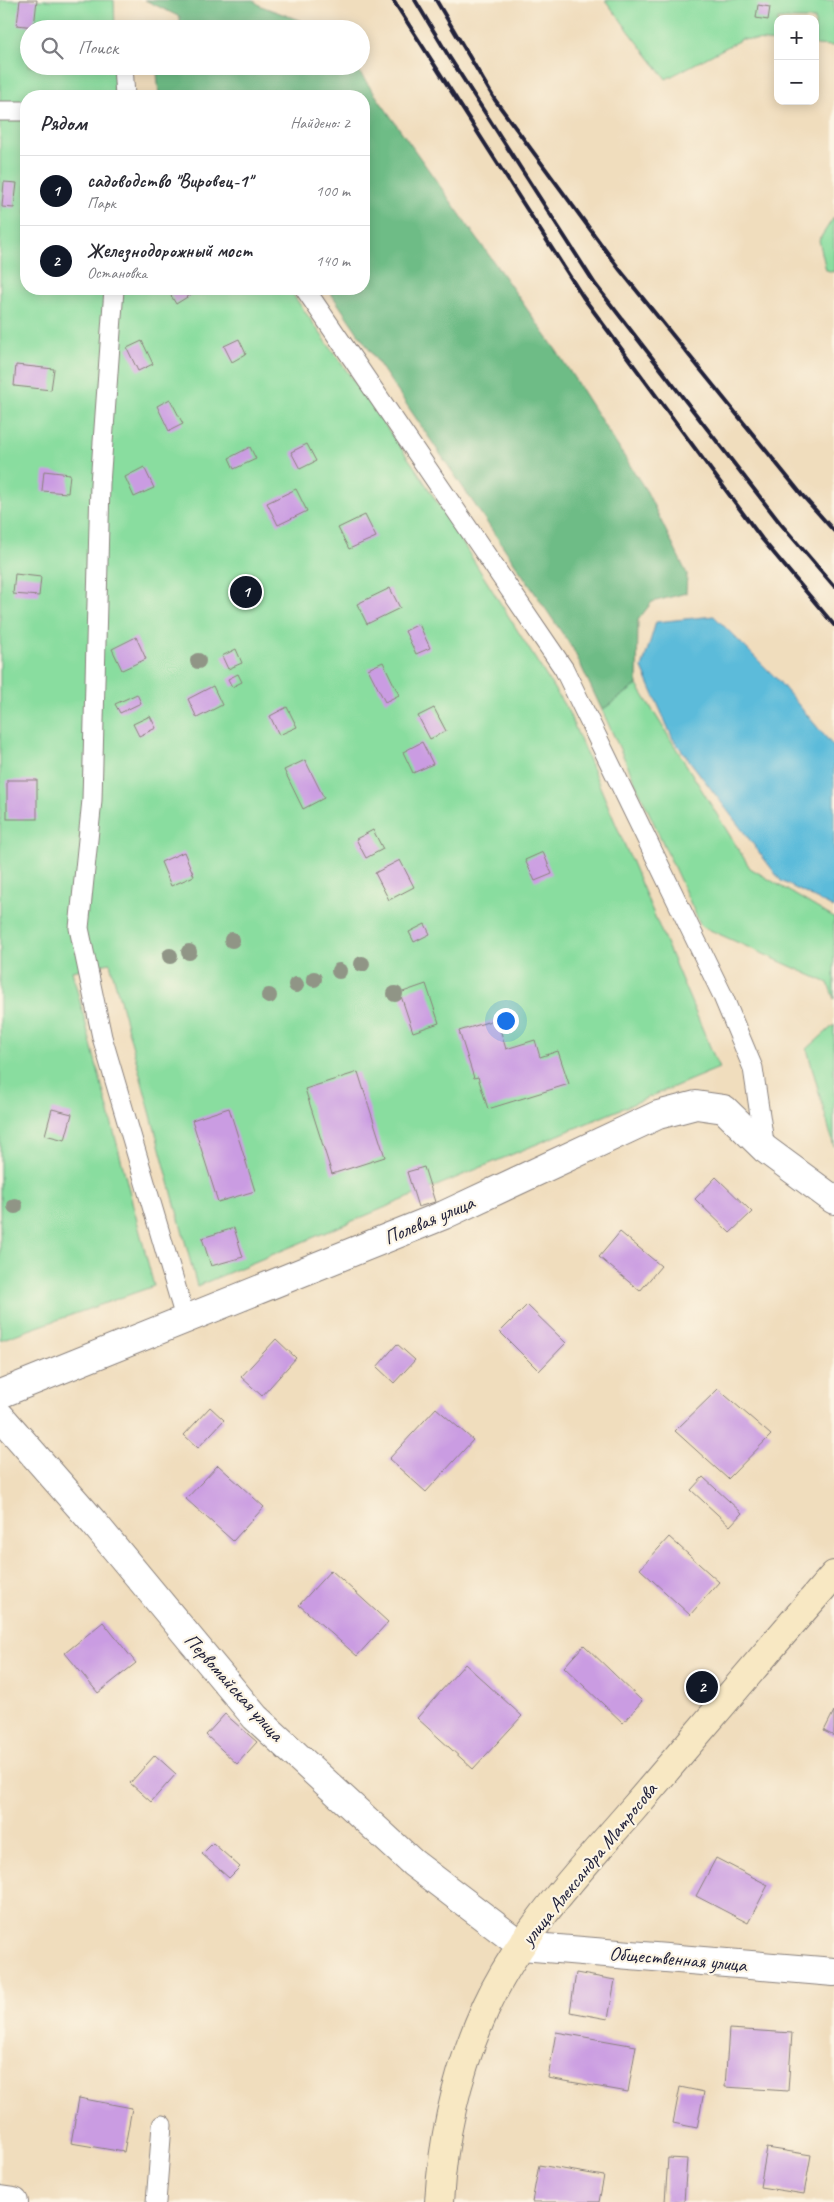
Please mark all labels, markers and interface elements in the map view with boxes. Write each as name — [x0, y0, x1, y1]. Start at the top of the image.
map controls — [774, 15, 819, 105]
button: + — [774, 15, 819, 60]
search box — [20, 20, 370, 75]
icon: search — [38, 34, 66, 62]
text: Поиск — [78, 36, 118, 60]
button: − — [774, 60, 819, 105]
text: Рядом — [40, 110, 87, 136]
text: Найдено: 2 — [290, 113, 350, 133]
text: садоводство "Вировец-1" — [87, 169, 252, 193]
text: 1 — [52, 181, 60, 201]
text: 100 m — [316, 181, 350, 201]
text: Парк — [87, 193, 116, 213]
text: Железнодорожный мост — [87, 239, 253, 263]
text: 2 — [52, 251, 60, 271]
text: 140 m — [316, 251, 350, 271]
text: Остановка — [87, 263, 147, 283]
pin: 1 — [230, 573, 262, 611]
your location — [493, 1008, 519, 1034]
street label: Полевая улица — [380, 1189, 479, 1250]
street label: Первомайская улица — [179, 1628, 290, 1748]
pin: 2 — [686, 1668, 718, 1706]
street label: улица Александра Матросова — [515, 1776, 663, 1951]
street label: Общественная улица — [608, 1941, 749, 1978]

